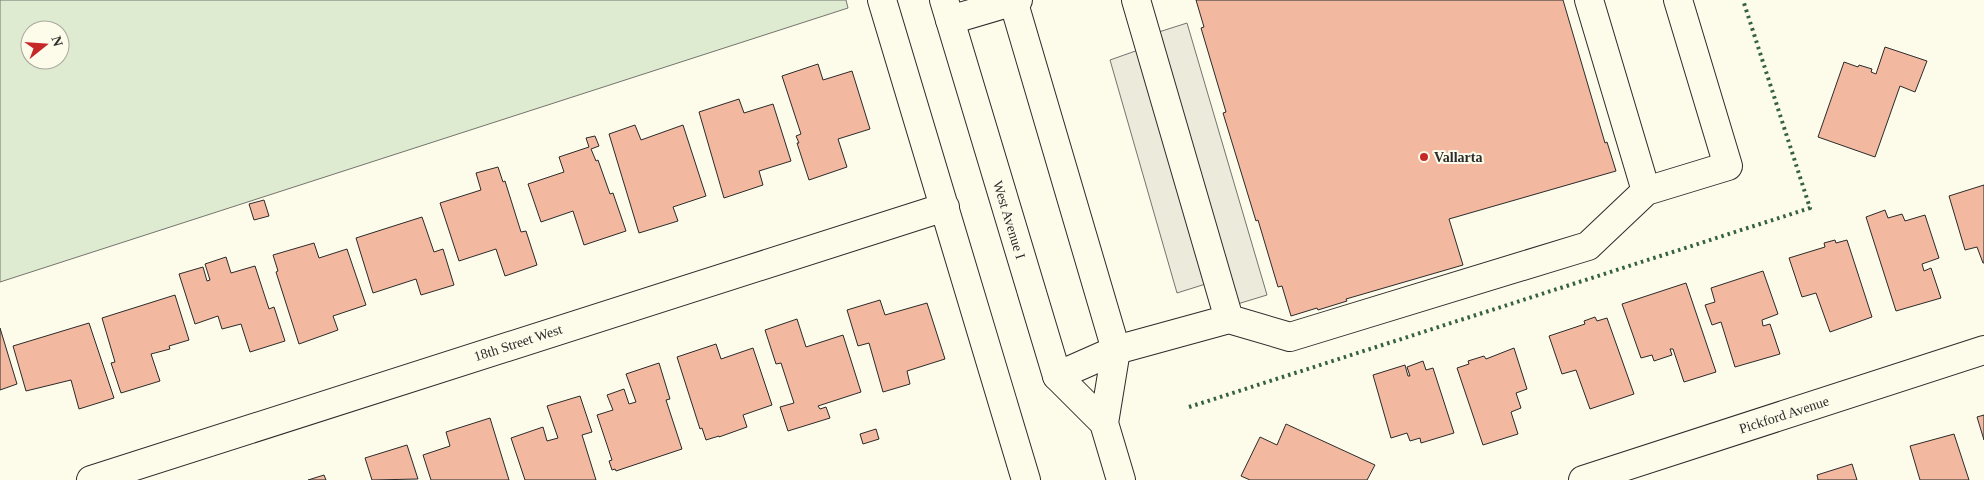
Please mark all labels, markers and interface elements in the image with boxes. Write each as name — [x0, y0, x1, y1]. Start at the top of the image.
north arrow — [20, 20, 70, 70]
text: N — [48, 34, 66, 48]
place label: Vallarta — [1434, 150, 1482, 165]
marker: Vallarta — [1418, 151, 1430, 163]
street label: West Avenue I — [990, 179, 1028, 261]
street label: 18th Street West — [472, 322, 564, 364]
street label: Pickford Avenue — [1737, 393, 1831, 437]

